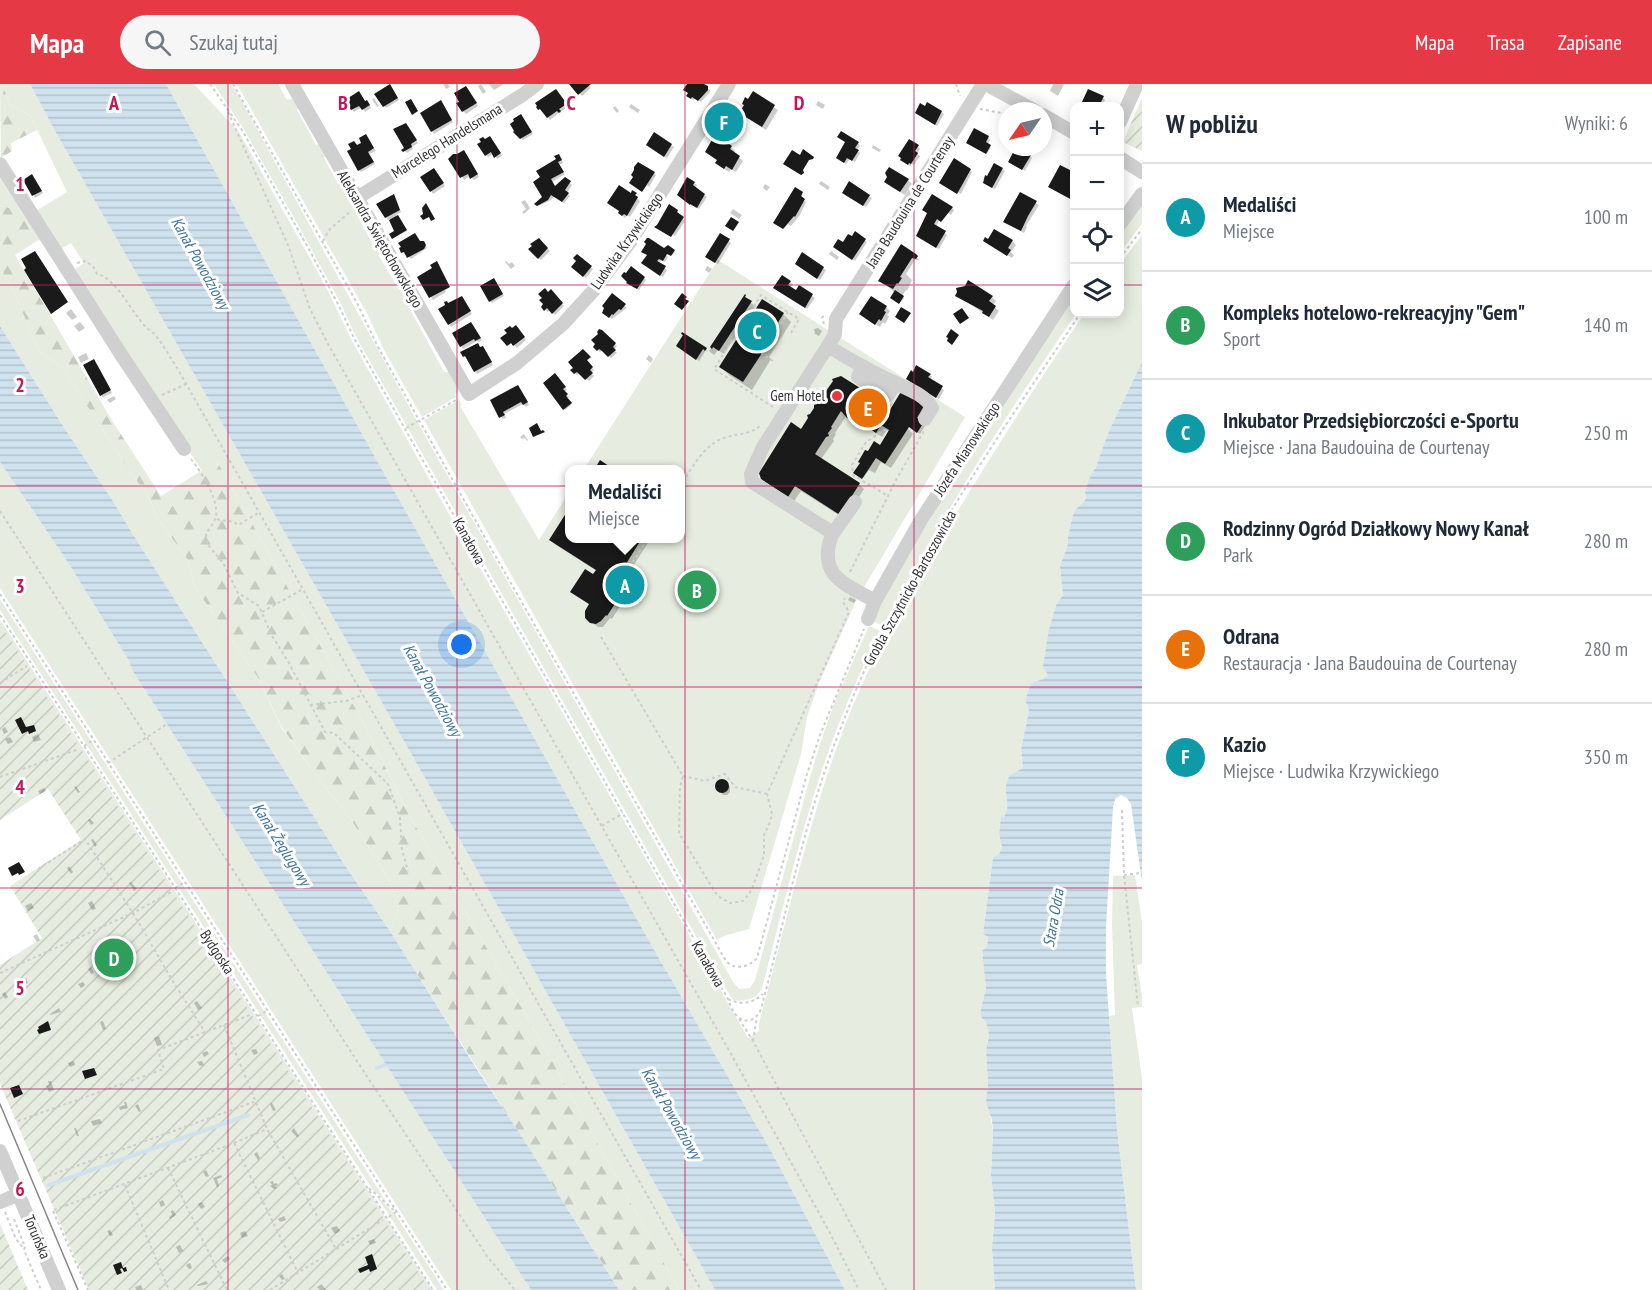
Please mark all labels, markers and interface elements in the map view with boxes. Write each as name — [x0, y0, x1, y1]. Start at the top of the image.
search box — [120, 15, 540, 69]
text: Mapa — [30, 24, 84, 61]
icon: search — [141, 26, 174, 59]
text: Szukaj tutaj — [189, 28, 278, 56]
text: Mapa — [1415, 29, 1454, 56]
text: Trasa — [1487, 29, 1525, 56]
text: Zapisane — [1558, 29, 1622, 56]
text: A — [108, 90, 120, 116]
text: B — [338, 90, 348, 116]
text: C — [566, 90, 576, 116]
text: D — [794, 90, 805, 116]
street label: Marcelego Handelsmana — [388, 99, 506, 182]
pin: F — [704, 99, 744, 144]
north arrow — [998, 102, 1052, 156]
map controls — [1070, 102, 1124, 318]
button: + — [1070, 102, 1124, 156]
text: W pobliżu — [1166, 107, 1258, 140]
text: Wyniki: 6 — [1565, 110, 1628, 136]
street label: Jana Baudouina de Courtenay — [861, 132, 958, 272]
button: − — [1070, 156, 1124, 210]
street label: Aleksandra Świętochowskiego — [333, 167, 428, 311]
text: 1 — [15, 171, 25, 197]
street label: Ludwika Krzywickiego — [586, 189, 667, 293]
text: Medaliści — [1223, 190, 1297, 218]
text: A — [1180, 204, 1191, 230]
text: 100 m — [1584, 204, 1628, 230]
button: locate — [1070, 210, 1124, 264]
water label: Kanał Powodziowy — [167, 213, 236, 315]
text: Miejsce — [1223, 218, 1274, 244]
button: layers — [1070, 264, 1124, 318]
text: Kompleks hotelowo-rekreacyjny "Gem" — [1223, 298, 1525, 326]
pin: C — [738, 308, 777, 354]
text: B — [1181, 312, 1190, 338]
text: 140 m — [1584, 312, 1628, 338]
text: Sport — [1223, 326, 1260, 352]
text: 2 — [15, 372, 25, 398]
place label: Gem Hotel — [770, 386, 825, 405]
pin: E — [848, 386, 888, 430]
marker: Gem Hotel — [830, 389, 844, 403]
street label: Józefa Mianowskiego — [929, 398, 1004, 500]
text: Inkubator Przedsiębiorczości e-Sportu — [1223, 406, 1519, 434]
text: C — [1181, 420, 1190, 446]
text: 250 m — [1584, 420, 1628, 446]
text: Miejsce · Jana Baudouina de Courtenay — [1223, 434, 1489, 460]
popup — [565, 465, 685, 543]
text: Medaliści — [588, 477, 662, 505]
text: Miejsce — [588, 505, 640, 531]
street label: Grobla Szczytnicko-Bartoszowicka — [859, 507, 960, 669]
street label: Kanałowa — [449, 514, 490, 567]
text: Rodzinny Ogród Działkowy Nowy Kanał — [1223, 514, 1529, 542]
text: D — [1180, 528, 1191, 554]
text: 280 m — [1584, 528, 1628, 554]
text: Park — [1223, 542, 1253, 568]
pin: A — [606, 562, 644, 608]
pin: B — [678, 568, 716, 612]
text: 3 — [15, 573, 25, 599]
text: Odrana — [1223, 622, 1279, 650]
your location — [447, 630, 476, 659]
text: E — [1181, 636, 1190, 662]
text: 280 m — [1584, 636, 1628, 662]
water label: Kanał Powodziowy — [399, 640, 468, 742]
text: Restauracja · Jana Baudouina de Courtenay — [1223, 650, 1517, 676]
text: Kazio — [1223, 730, 1266, 758]
text: F — [1181, 744, 1190, 770]
text: 350 m — [1584, 744, 1628, 770]
text: Miejsce · Ludwika Krzywickiego — [1223, 758, 1439, 784]
text: 4 — [15, 774, 25, 800]
water label: Kanał Żeglugowy — [249, 799, 316, 891]
water label: Stara Odra — [1038, 886, 1068, 948]
street label: Bydgoska — [196, 926, 239, 977]
pin: D — [94, 936, 134, 980]
street label: Kanałowa — [688, 937, 729, 990]
text: 5 — [15, 975, 25, 1001]
water label: Kanał Powodziowy — [638, 1063, 707, 1164]
text: 6 — [15, 1176, 25, 1202]
street label: Toruńska — [20, 1212, 55, 1262]

